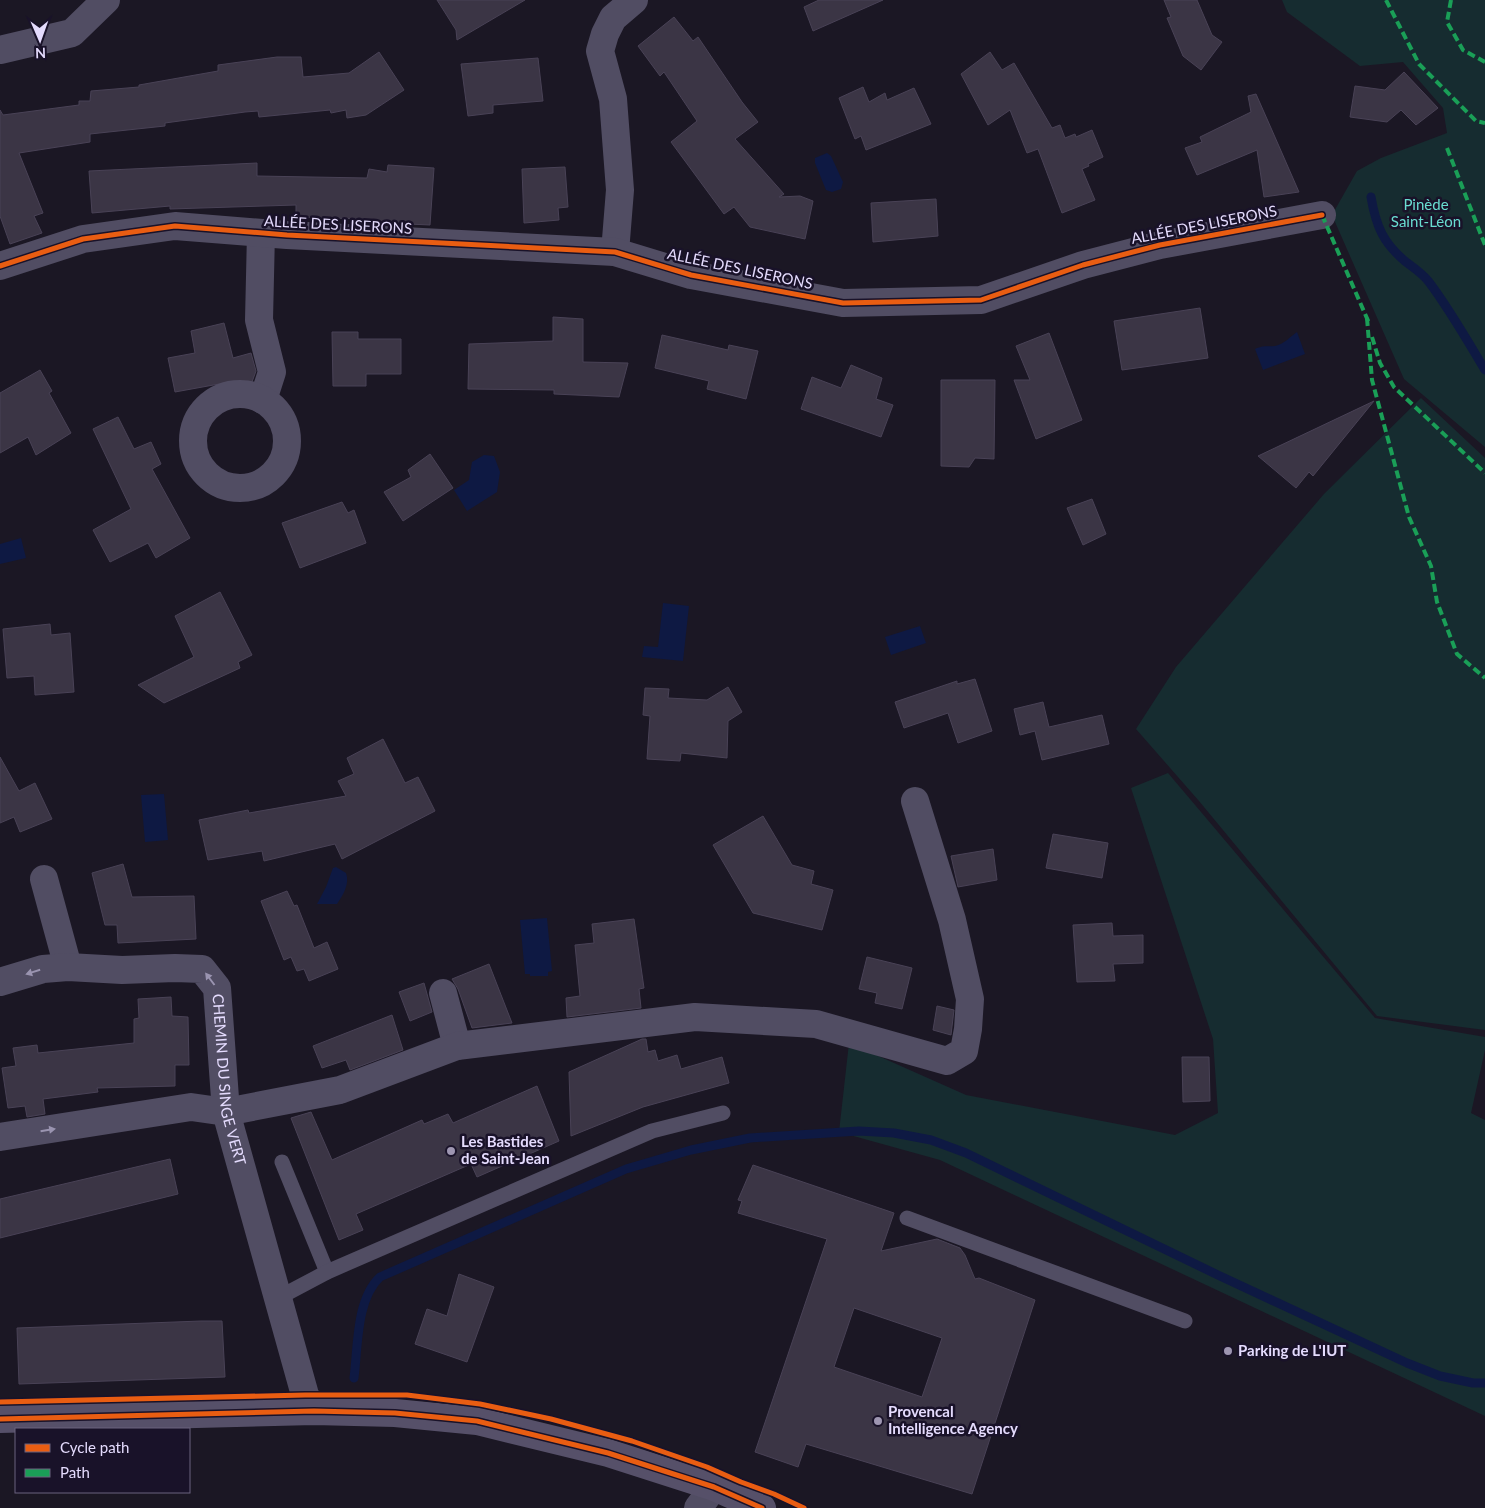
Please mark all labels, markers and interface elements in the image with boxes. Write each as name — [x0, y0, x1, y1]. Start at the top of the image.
north arrow — [15, 15, 65, 65]
text: N — [35, 45, 46, 62]
park label: Pinède Saint-Léon — [1391, 195, 1461, 230]
street label: ALLÉE DES LISERONS — [1129, 201, 1278, 247]
street label: ALLÉE DES LISERONS — [263, 211, 413, 237]
street label: ALLÉE DES LISERONS — [666, 244, 815, 292]
one-way arrow — [26, 968, 41, 976]
one-way arrow — [205, 972, 215, 986]
street label: CHEMIN DU SINGE VERT — [209, 993, 250, 1167]
one-way arrow — [40, 1125, 56, 1133]
place label: Les Bastides de Saint-Jean — [461, 1132, 550, 1167]
marker: Les Bastides de Saint-Jean — [445, 1145, 457, 1157]
place label: Parking de L'IUT — [1238, 1341, 1346, 1359]
marker: Parking de L'IUT — [1222, 1345, 1234, 1357]
place label: Provencal Intelligence Agency — [888, 1402, 1018, 1437]
marker: Provencal Intelligence Agency — [872, 1415, 884, 1427]
legend — [15, 1428, 190, 1493]
text: Cycle path — [60, 1438, 129, 1456]
text: Path — [60, 1463, 90, 1481]

